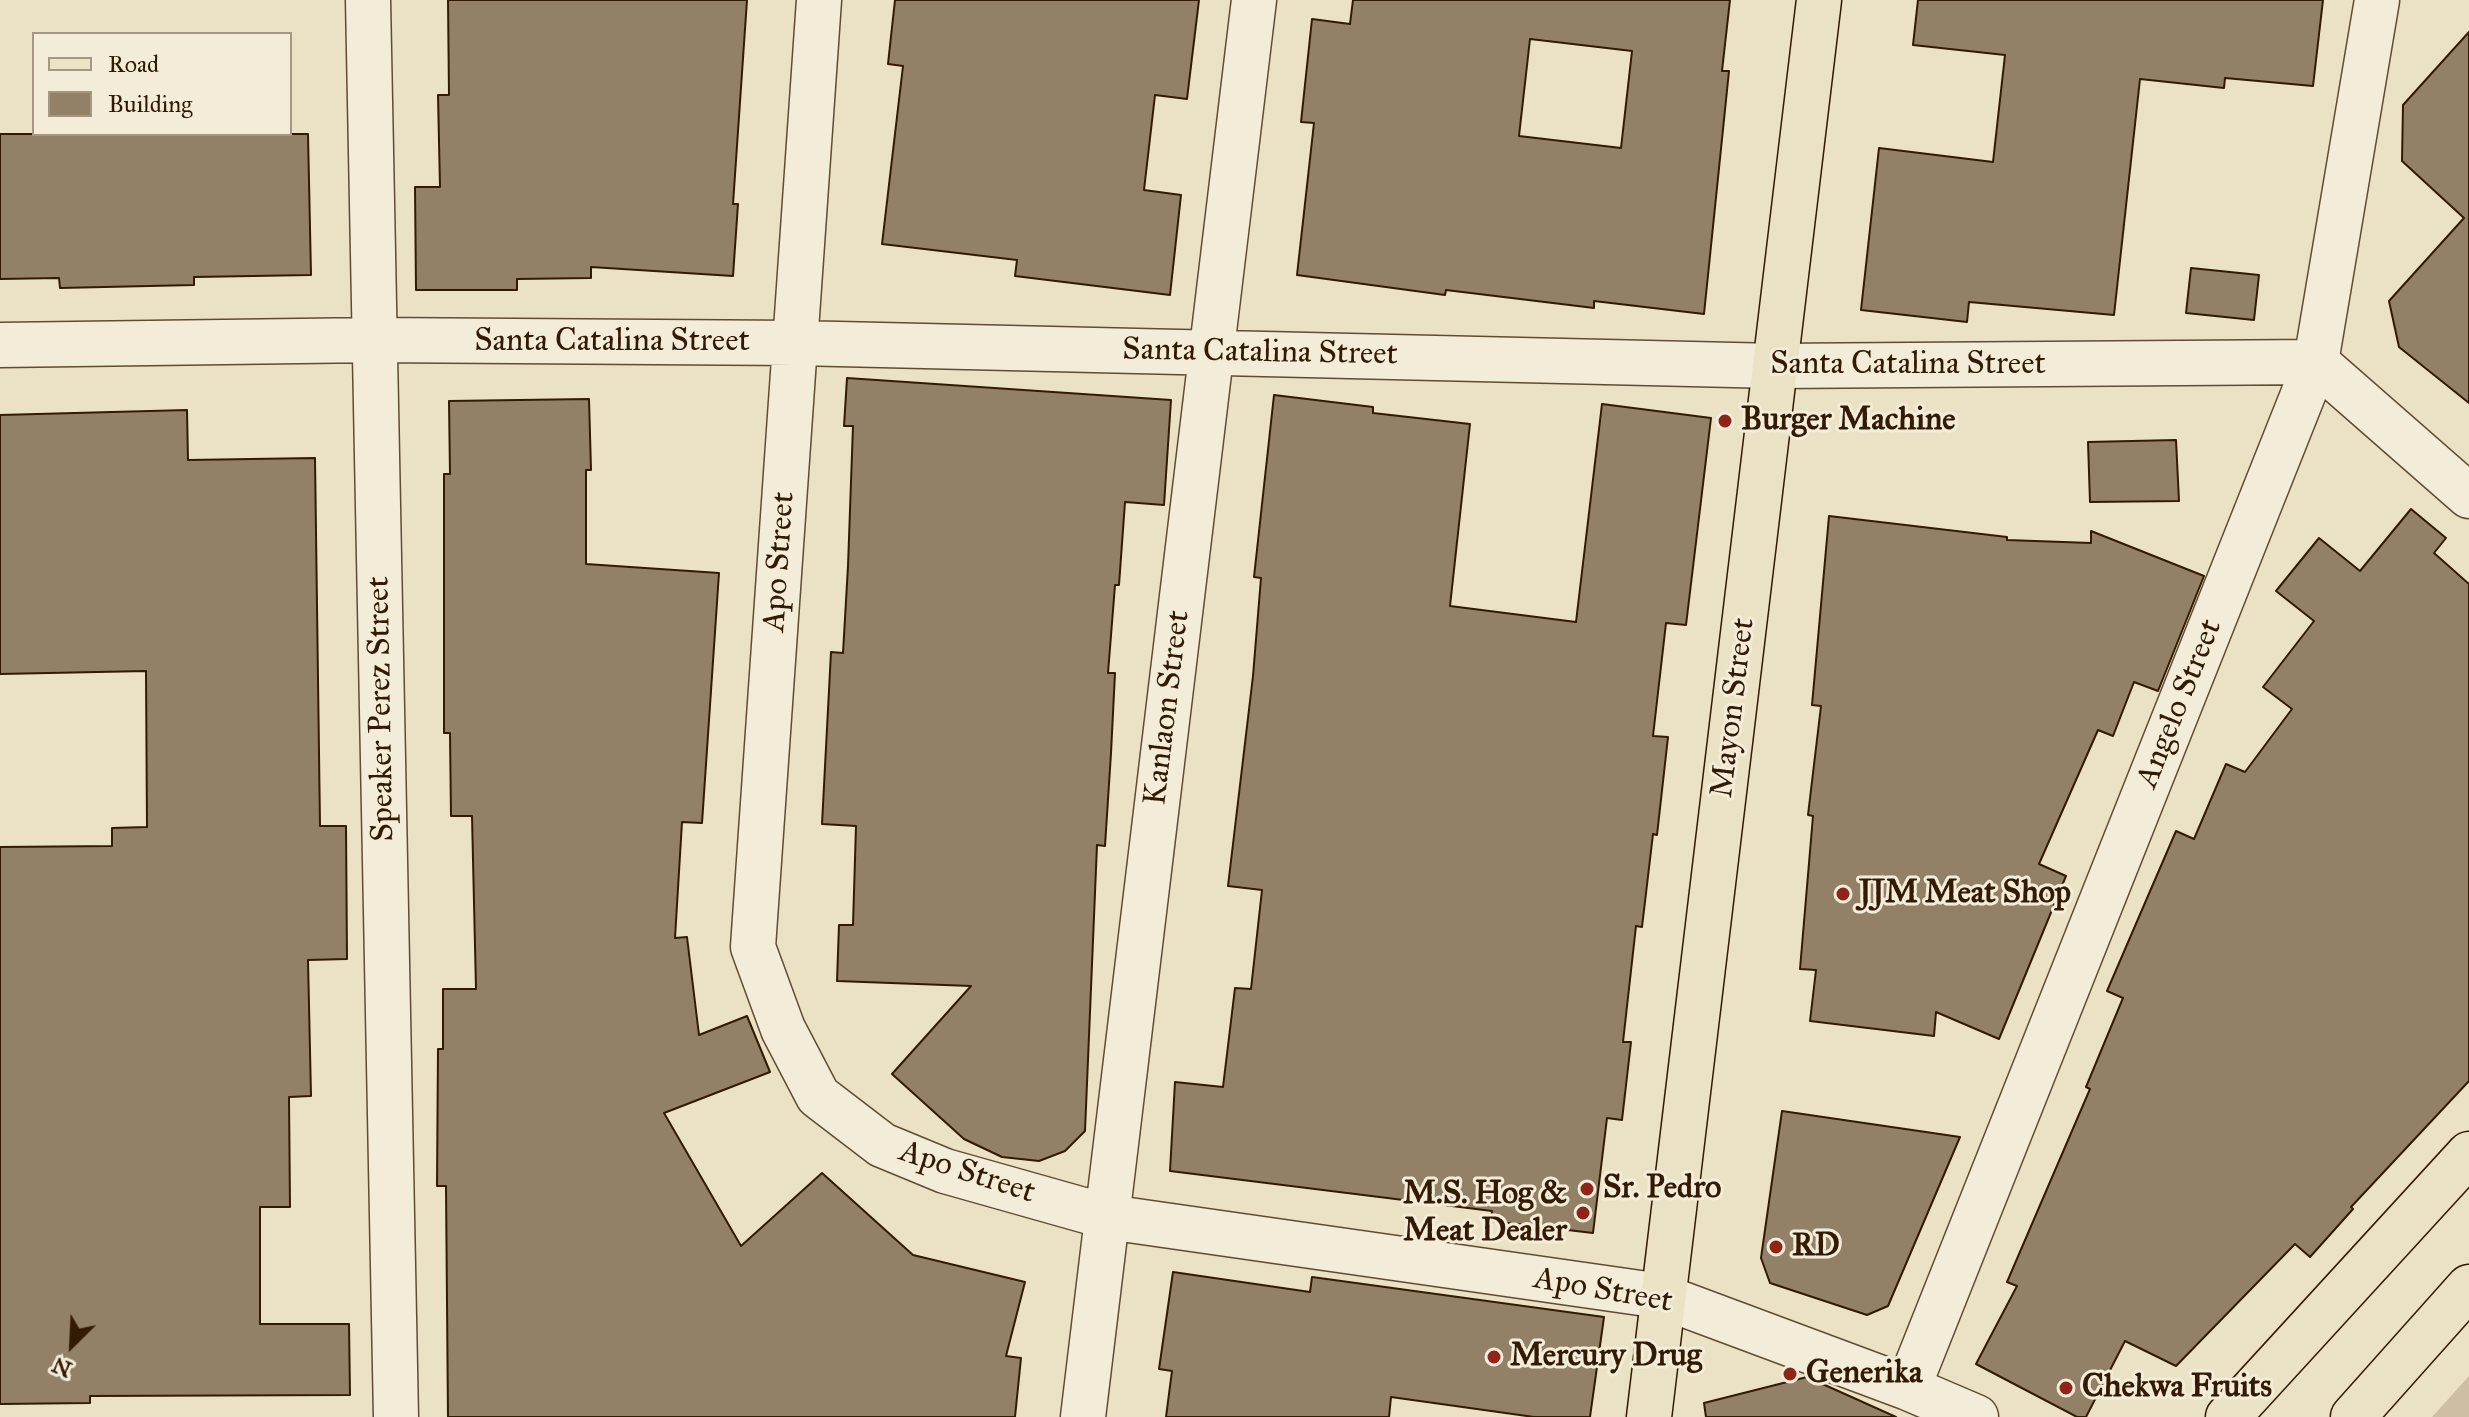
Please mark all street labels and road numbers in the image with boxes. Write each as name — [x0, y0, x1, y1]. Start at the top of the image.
street label: Santa Catalina Street — [474, 323, 750, 361]
street label: Santa Catalina Street — [1122, 331, 1398, 375]
street label: Santa Catalina Street — [1770, 346, 2046, 384]
street label: Apo Street — [756, 491, 804, 633]
street label: Speaker Perez Street — [360, 576, 404, 842]
street label: Kanlaon Street — [1137, 608, 1199, 808]
street label: Angelo Street — [2129, 614, 2231, 794]
street label: Mayon Street — [1704, 616, 1764, 800]
street label: Apo Street — [894, 1133, 1040, 1213]
street label: Apo Street — [1531, 1260, 1675, 1322]

